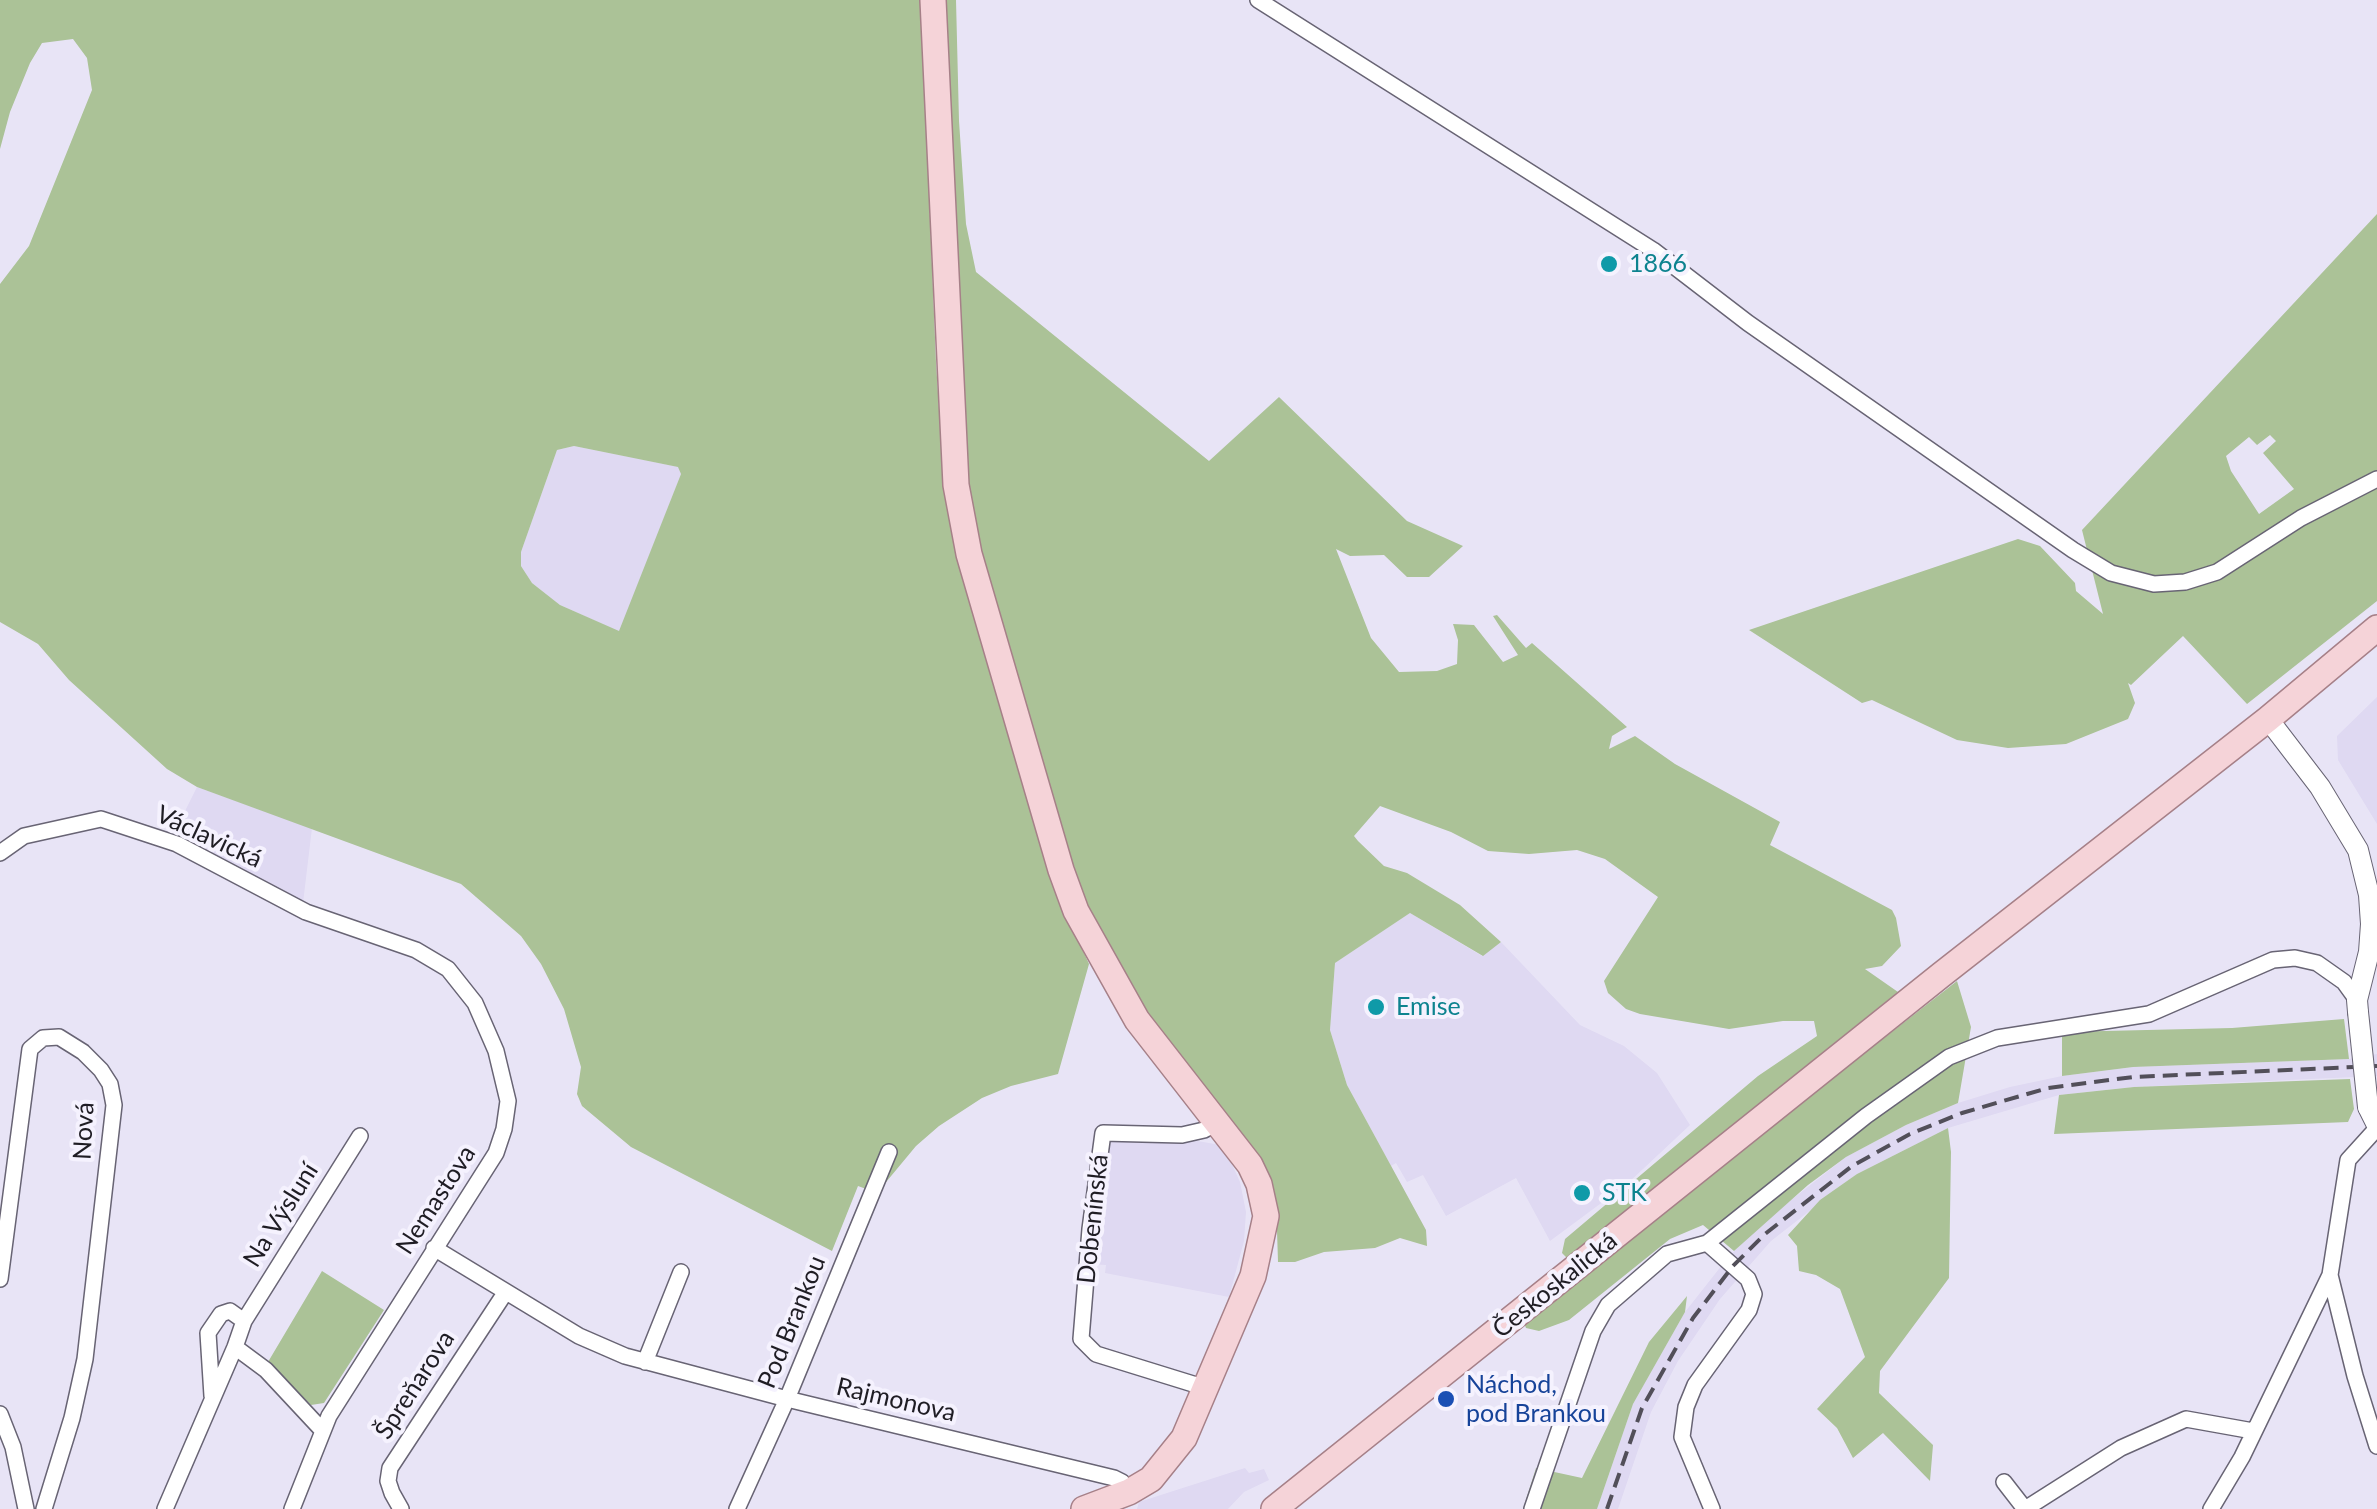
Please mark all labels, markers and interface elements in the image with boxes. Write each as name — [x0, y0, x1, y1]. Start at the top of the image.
place label: 1866 — [1629, 249, 1687, 279]
marker: 1866 — [1598, 253, 1620, 275]
street label: Václavická — [151, 799, 267, 875]
place label: Emise — [1396, 992, 1461, 1022]
marker: Emise — [1365, 996, 1387, 1018]
street label: Nová — [68, 1101, 100, 1161]
street label: Nemastova — [390, 1140, 482, 1260]
street label: Dobenínská — [1071, 1153, 1115, 1285]
street label: Na Výsluní — [237, 1157, 325, 1273]
place label: STK — [1602, 1178, 1647, 1208]
marker: STK — [1571, 1182, 1593, 1204]
street label: Českoskalická — [1487, 1226, 1623, 1344]
street label: Pod Brankou — [752, 1251, 832, 1393]
street label: Špreňarova — [369, 1325, 461, 1445]
place label: Náchod, pod Brankou — [1466, 1370, 1606, 1429]
street label: Rajmonova — [833, 1372, 959, 1428]
marker: Náchod, pod Brankou — [1435, 1388, 1457, 1410]

